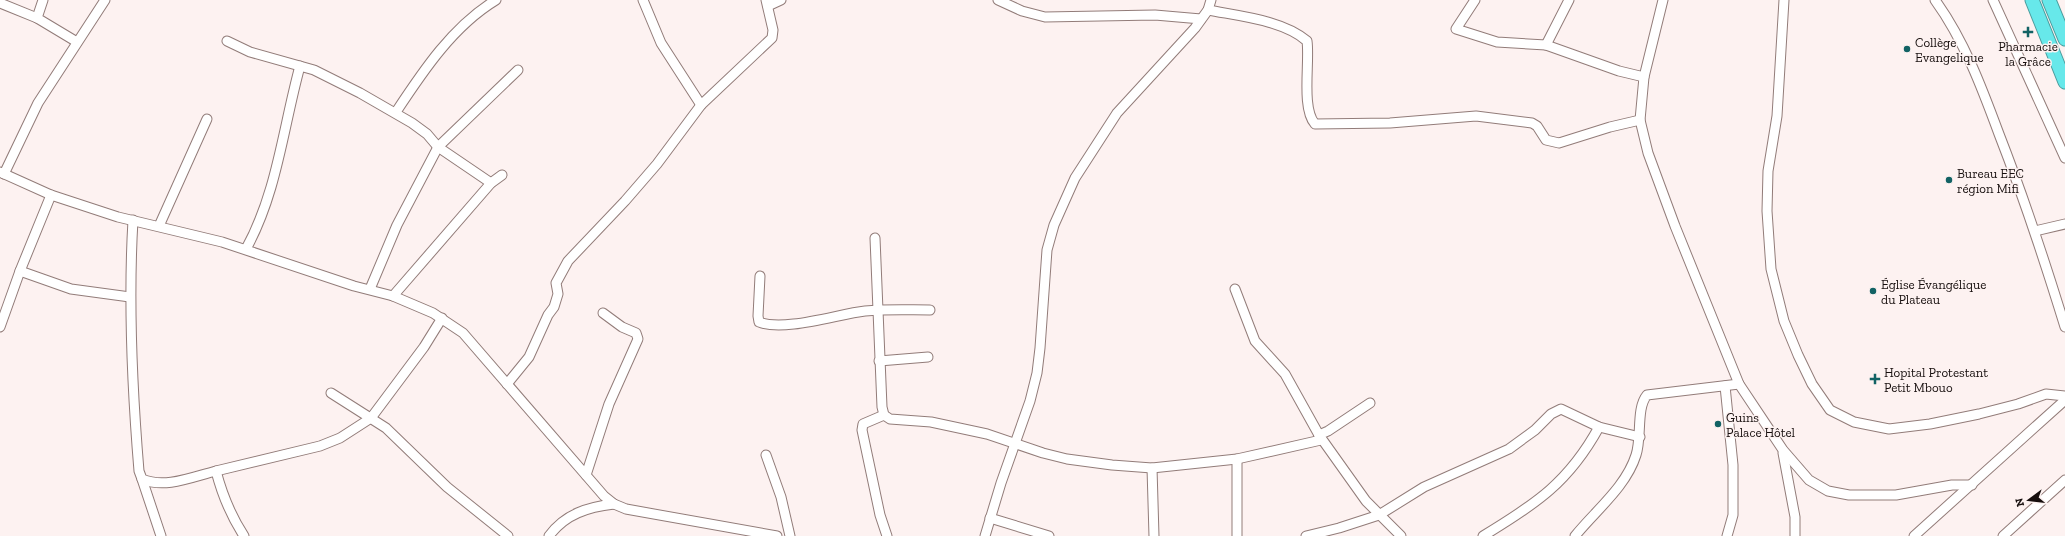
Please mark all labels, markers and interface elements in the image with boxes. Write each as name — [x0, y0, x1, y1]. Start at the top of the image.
marker: Pharmacie la Grâce — [2023, 27, 2033, 37]
place label: Collège Evangelique — [1915, 35, 1984, 65]
place label: Pharmacie la Grâce — [1998, 39, 2058, 69]
marker: Collège Evangelique — [1902, 44, 1912, 54]
place label: Bureau EEC région Mifi — [1957, 166, 2024, 196]
marker: Bureau EEC région Mifi — [1944, 175, 1954, 185]
place label: Église Évangélique du Plateau — [1881, 277, 1986, 307]
marker: Église Évangélique du Plateau — [1868, 286, 1878, 296]
place label: Hopital Protestant Petit Mbouo — [1884, 365, 1988, 395]
marker: Hopital Protestant Petit Mbouo — [1869, 373, 1881, 385]
place label: Guins Palace Hôtel — [1726, 410, 1796, 440]
marker: Guins Palace Hôtel — [1713, 419, 1723, 429]
north arrow — [2009, 480, 2049, 520]
text: N — [2012, 496, 2027, 508]

